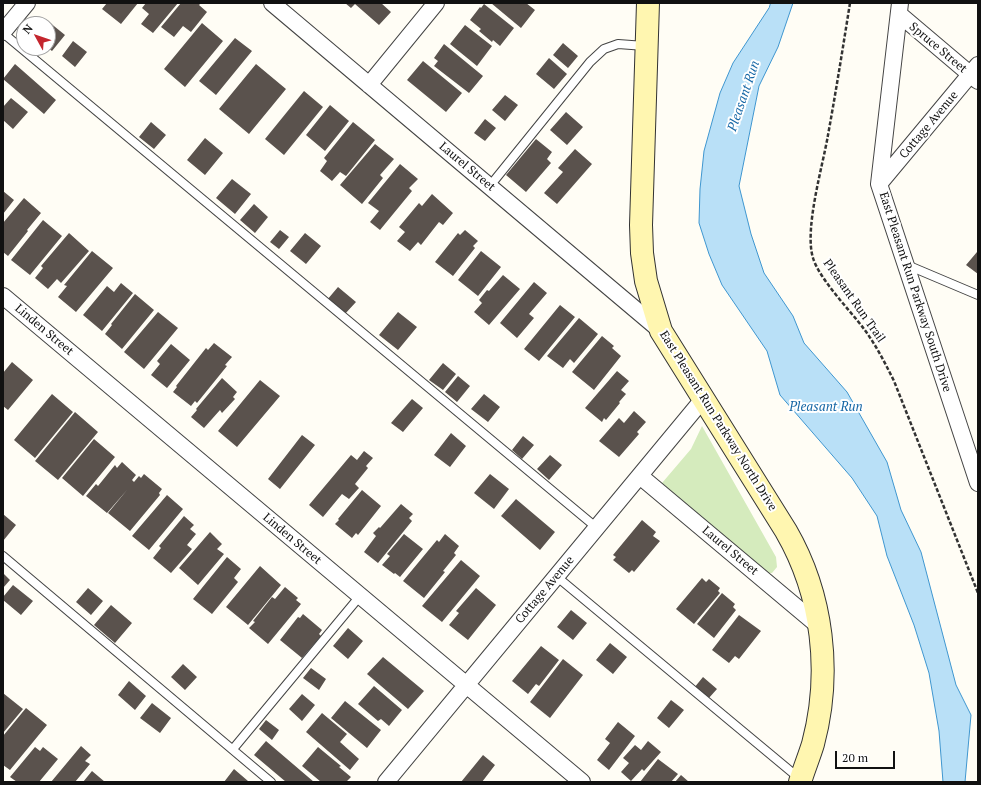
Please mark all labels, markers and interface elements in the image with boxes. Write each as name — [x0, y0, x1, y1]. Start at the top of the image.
north arrow — [16, 16, 56, 56]
street label: Spruce Street — [906, 20, 970, 76]
text: N — [20, 21, 36, 37]
water label: Pleasant Run — [725, 59, 763, 133]
street label: Cottage Avenue — [897, 88, 961, 162]
street label: Laurel Street — [436, 139, 498, 195]
street label: East Pleasant Run Parkway South Drive — [876, 190, 954, 394]
street label: Pleasant Run Trail — [820, 257, 888, 345]
street label: Linden Street — [12, 301, 76, 359]
street label: East Pleasant Run Parkway North Drive — [656, 328, 780, 514]
water label: Pleasant Run — [789, 399, 863, 415]
street label: Linden Street — [260, 510, 324, 568]
street label: Laurel Street — [699, 523, 761, 579]
street label: Cottage Avenue — [513, 553, 577, 627]
scale bar — [837, 743, 897, 769]
text: 20 m — [842, 750, 868, 765]

